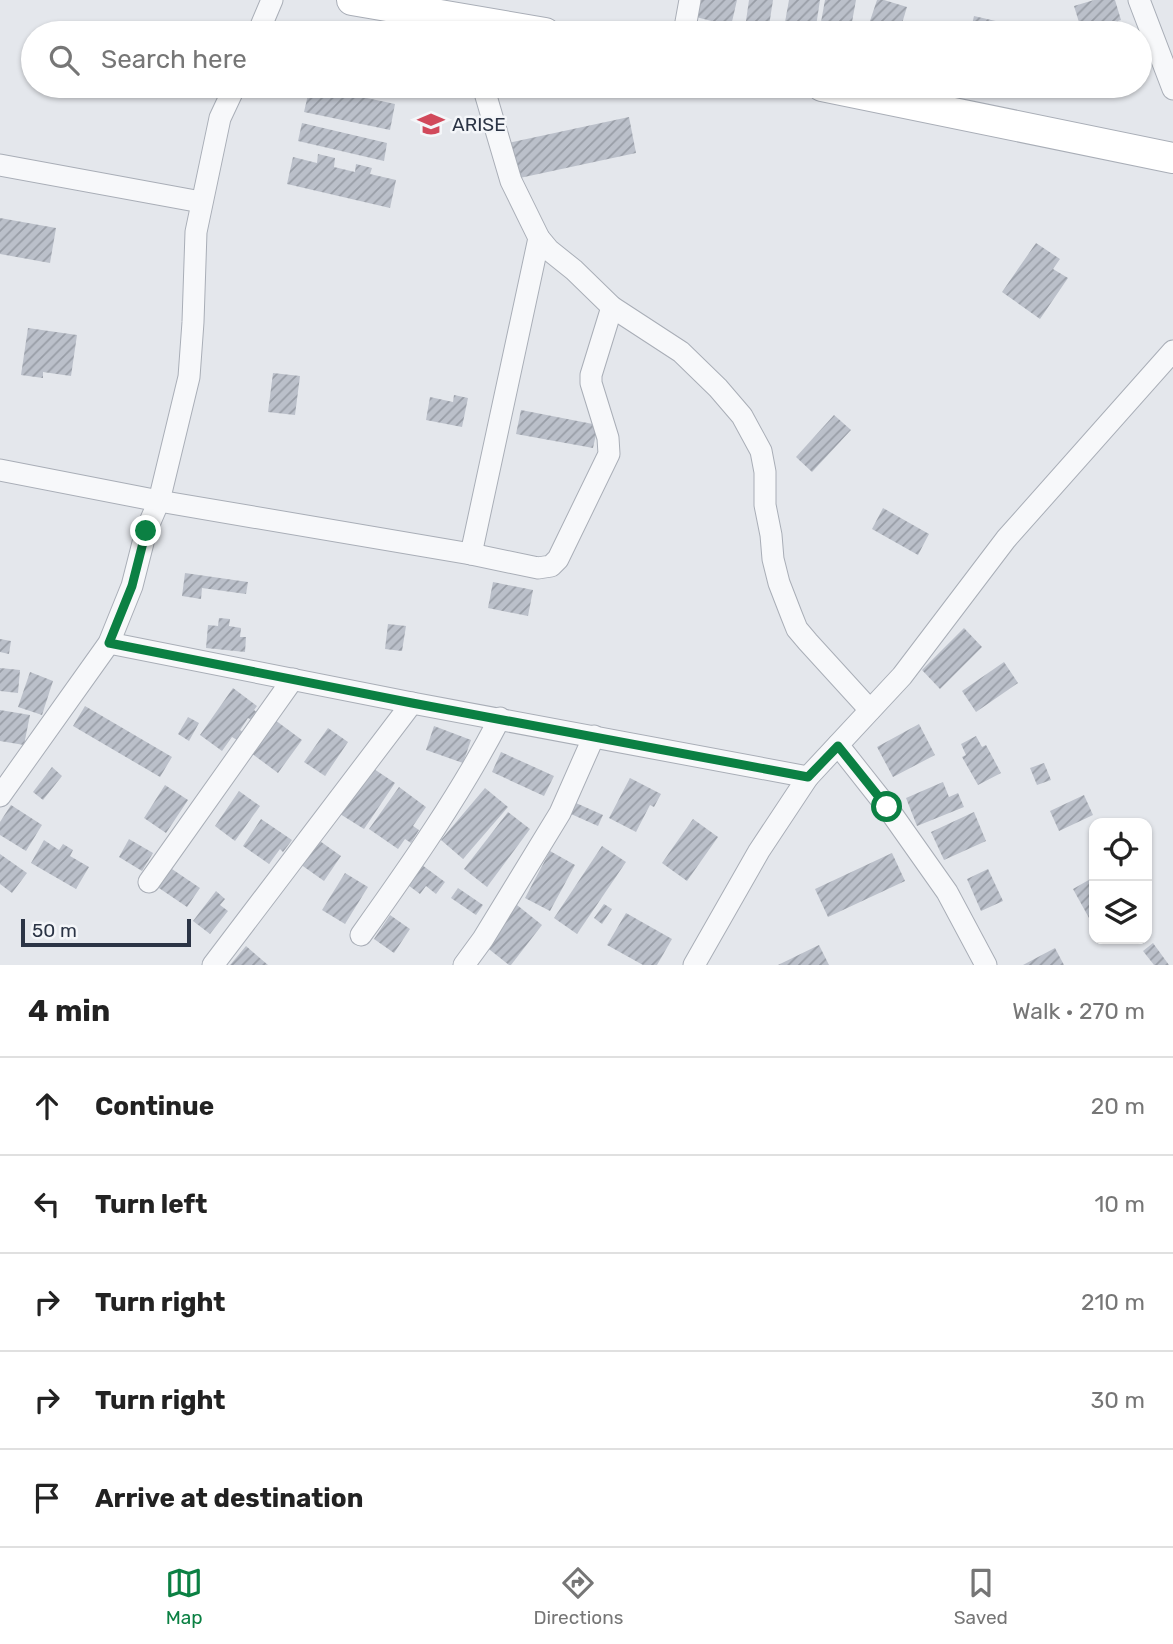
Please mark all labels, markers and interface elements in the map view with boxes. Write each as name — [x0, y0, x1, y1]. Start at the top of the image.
search box — [21, 21, 1152, 98]
icon: search — [45, 41, 83, 79]
text: Search here — [101, 44, 247, 75]
school or university icon: ARISE — [416, 109, 446, 139]
place label: ARISE — [452, 113, 506, 136]
route end — [130, 515, 161, 546]
route start — [871, 791, 902, 822]
map controls — [1089, 818, 1152, 944]
button: locate — [1089, 818, 1152, 881]
button: layers — [1089, 881, 1152, 944]
scale bar — [21, 916, 191, 948]
text: 50 m — [32, 919, 77, 942]
text: 4 min — [28, 993, 110, 1029]
text: Walk · 270 m — [1012, 997, 1145, 1025]
icon: ahead — [28, 1087, 66, 1125]
text: Continue — [95, 1091, 214, 1122]
text: 20 m — [1091, 1092, 1145, 1120]
icon: left — [28, 1185, 66, 1223]
text: Turn left — [95, 1189, 207, 1220]
text: 10 m — [1094, 1190, 1145, 1218]
icon: right — [28, 1283, 66, 1321]
text: Turn right — [95, 1287, 225, 1318]
text: 210 m — [1081, 1288, 1145, 1316]
icon: right — [28, 1381, 66, 1419]
text: Turn right — [95, 1385, 225, 1416]
text: 30 m — [1090, 1386, 1145, 1414]
icon: arrive — [28, 1479, 66, 1517]
text: Arrive at destination — [95, 1483, 363, 1514]
tab: Map — [165, 1564, 203, 1629]
tab: Directions — [533, 1564, 623, 1629]
tab: Saved — [954, 1564, 1008, 1629]

